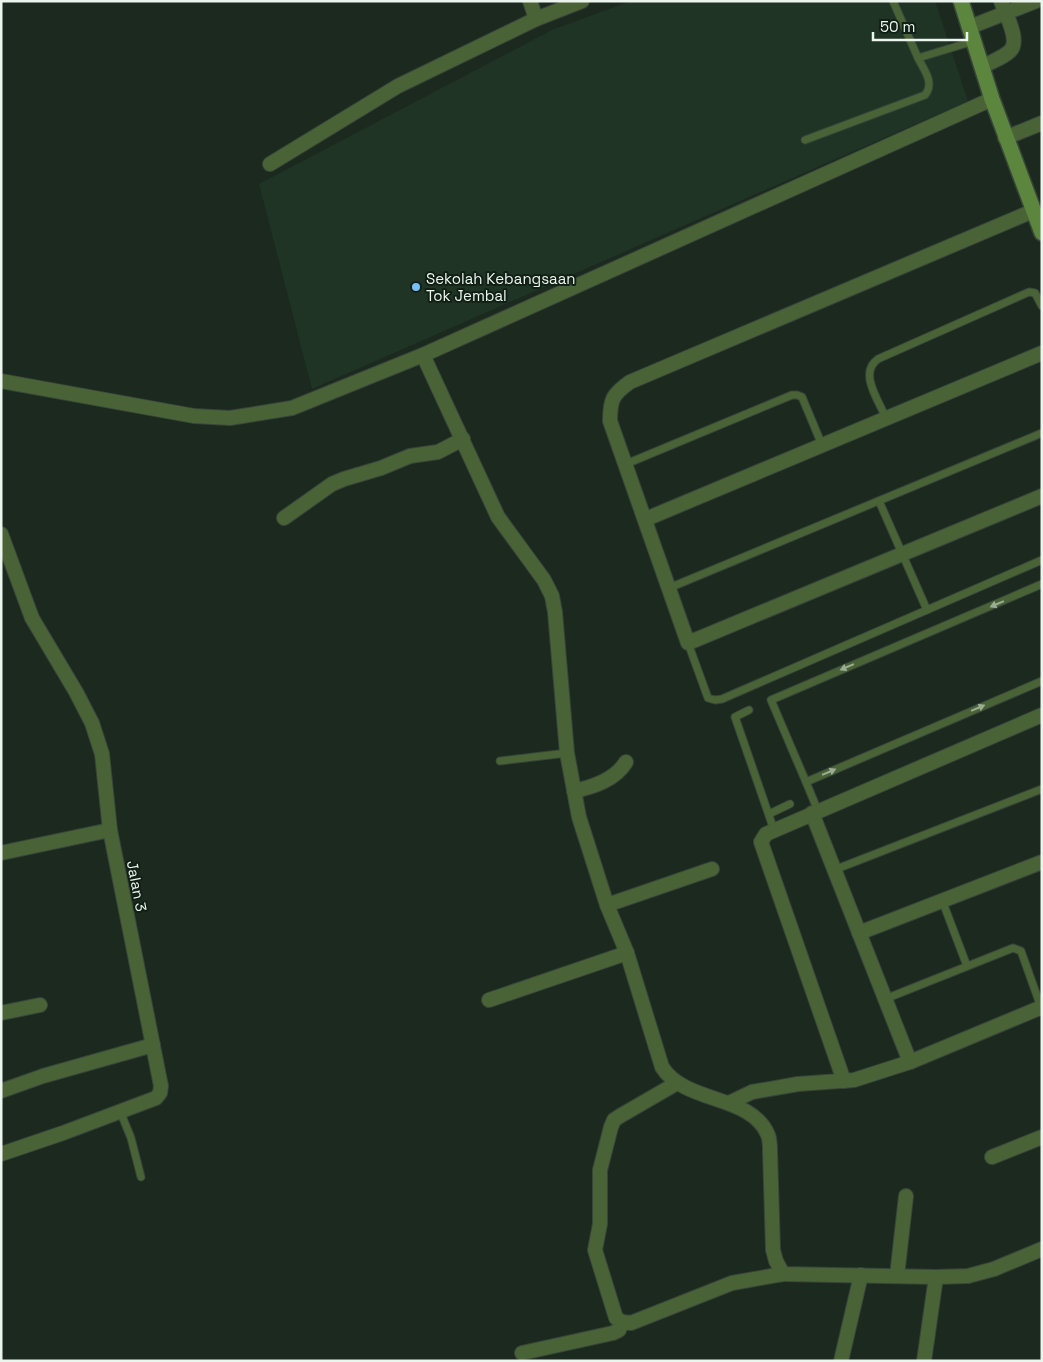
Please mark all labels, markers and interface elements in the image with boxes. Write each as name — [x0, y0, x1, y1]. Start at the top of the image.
scale bar — [873, 10, 967, 42]
text: 50 m — [880, 17, 915, 36]
place label: Sekolah Kebangsaan Tok Jembal — [426, 269, 576, 305]
marker: Sekolah Kebangsaan Tok Jembal — [410, 281, 422, 293]
one-way arrow — [990, 600, 1004, 608]
one-way arrow — [840, 664, 854, 672]
one-way arrow — [971, 704, 986, 712]
one-way arrow — [822, 768, 836, 776]
street label: Jalan 3 — [123, 859, 151, 913]

